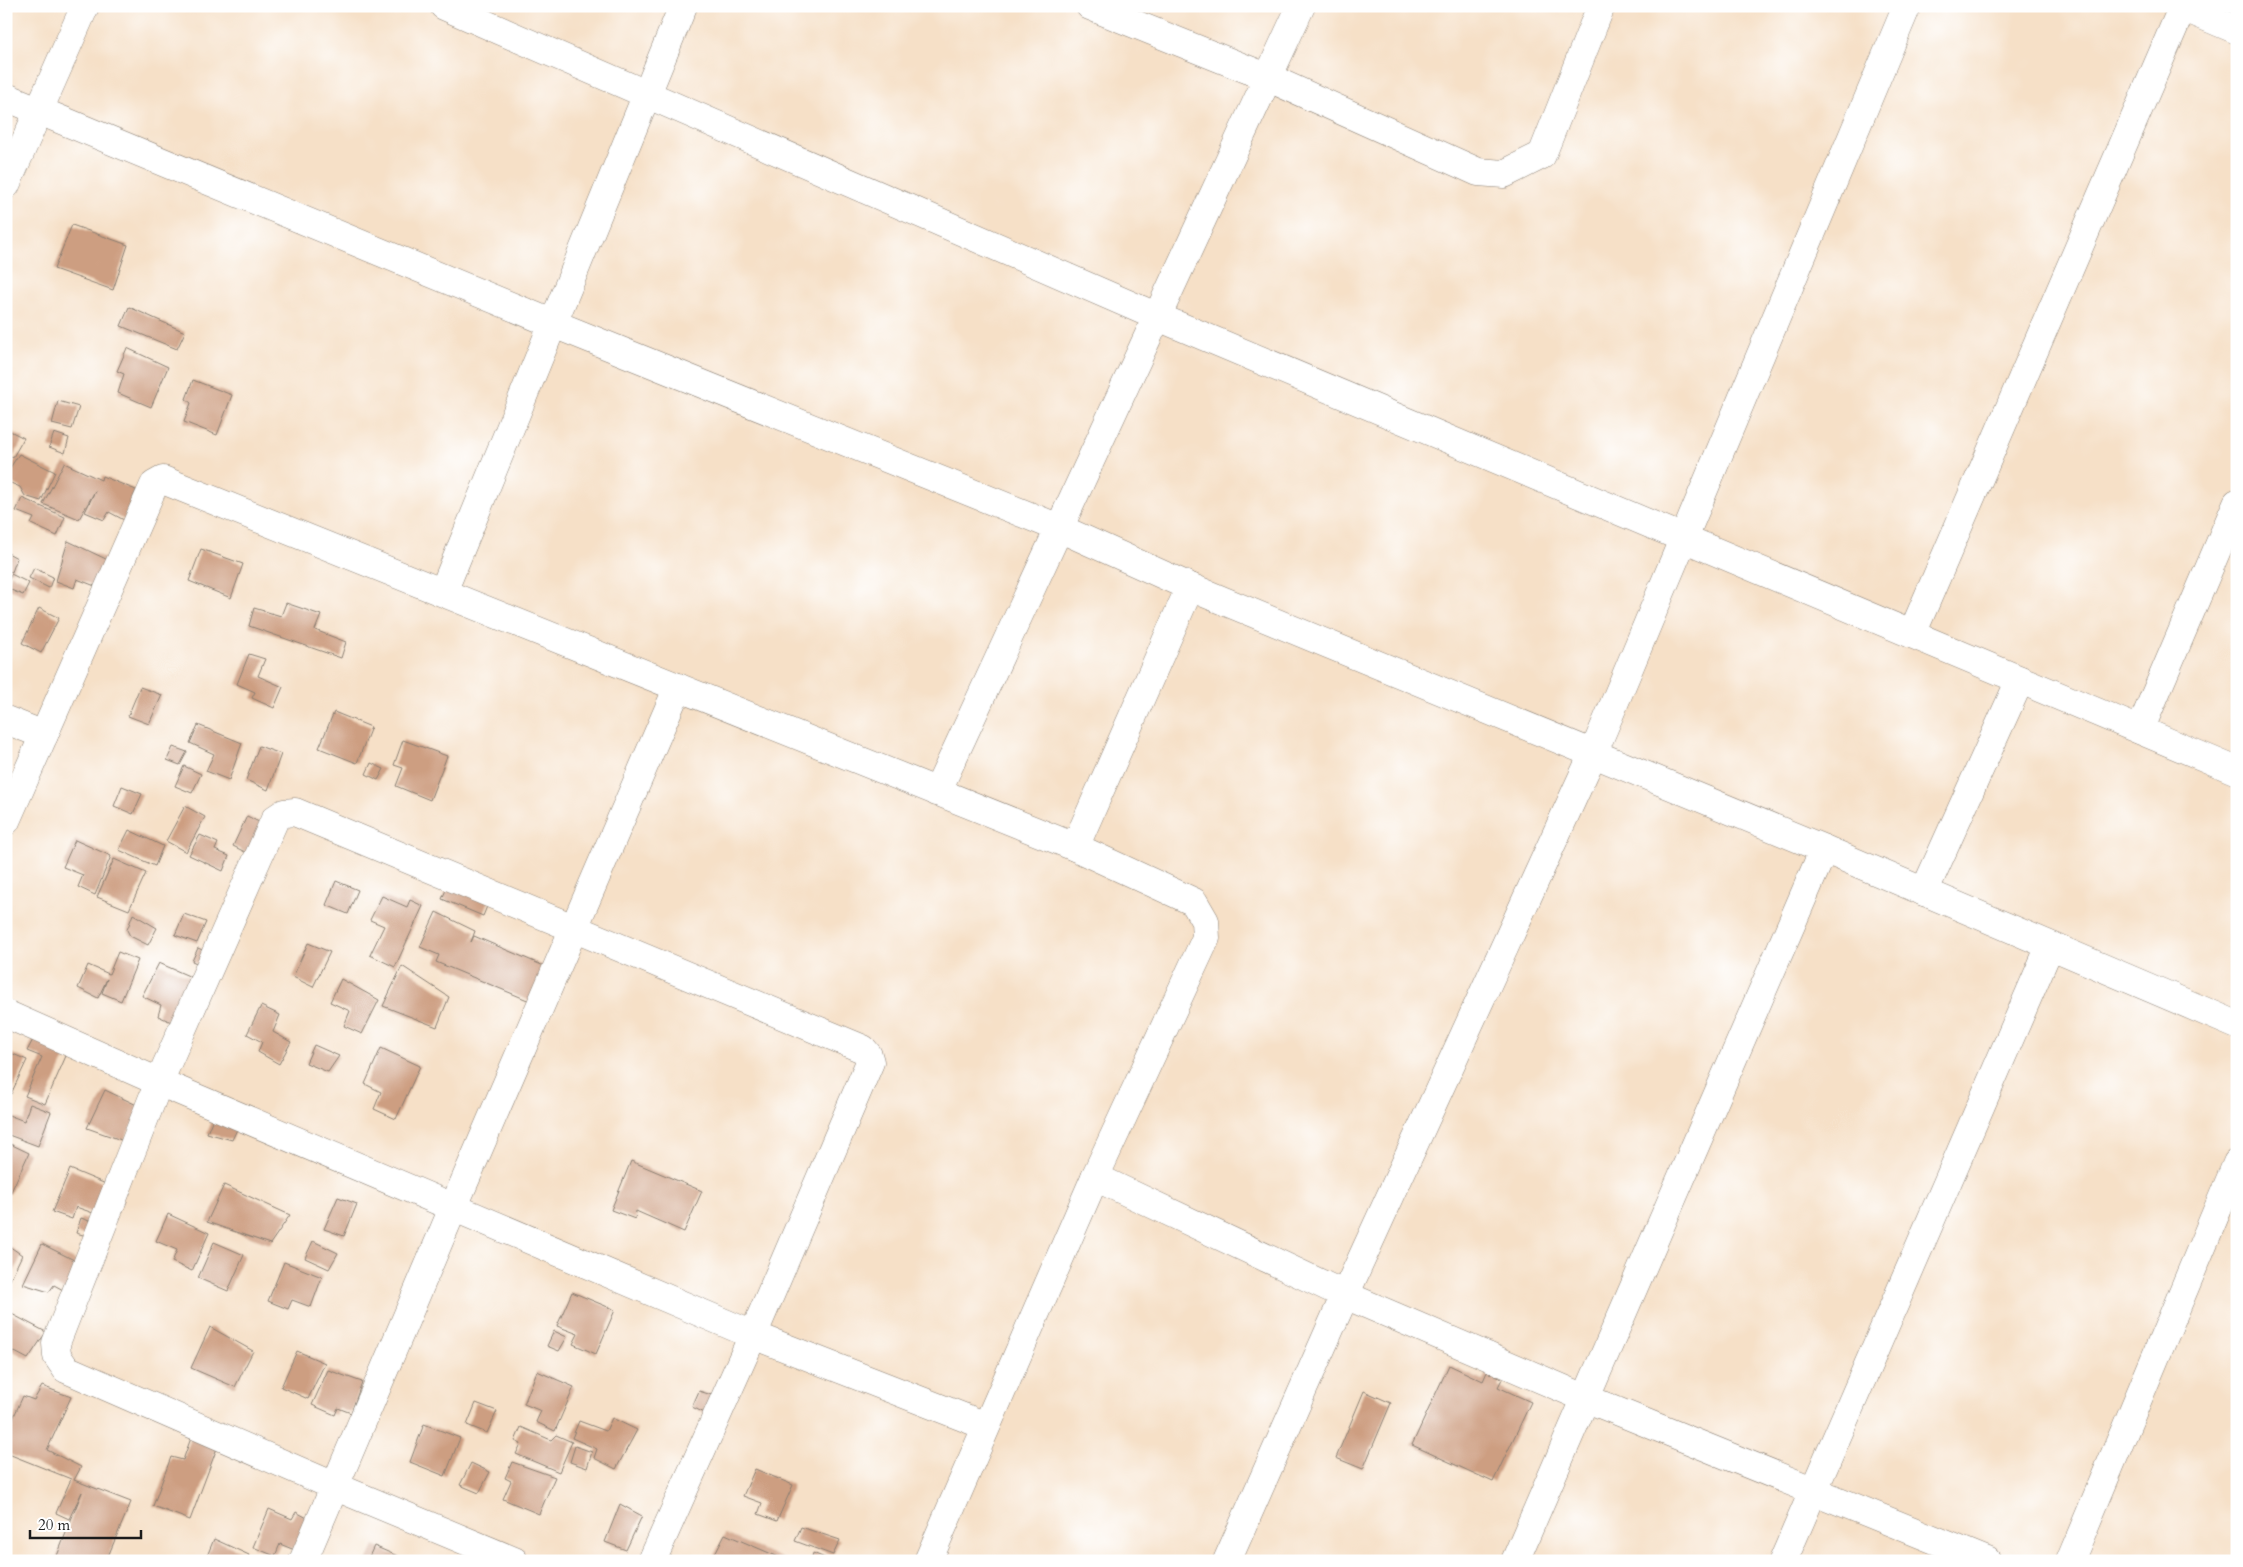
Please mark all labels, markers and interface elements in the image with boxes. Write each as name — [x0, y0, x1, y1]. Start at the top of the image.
scale bar — [30, 1507, 141, 1539]
text: 20 m — [38, 1515, 70, 1535]

